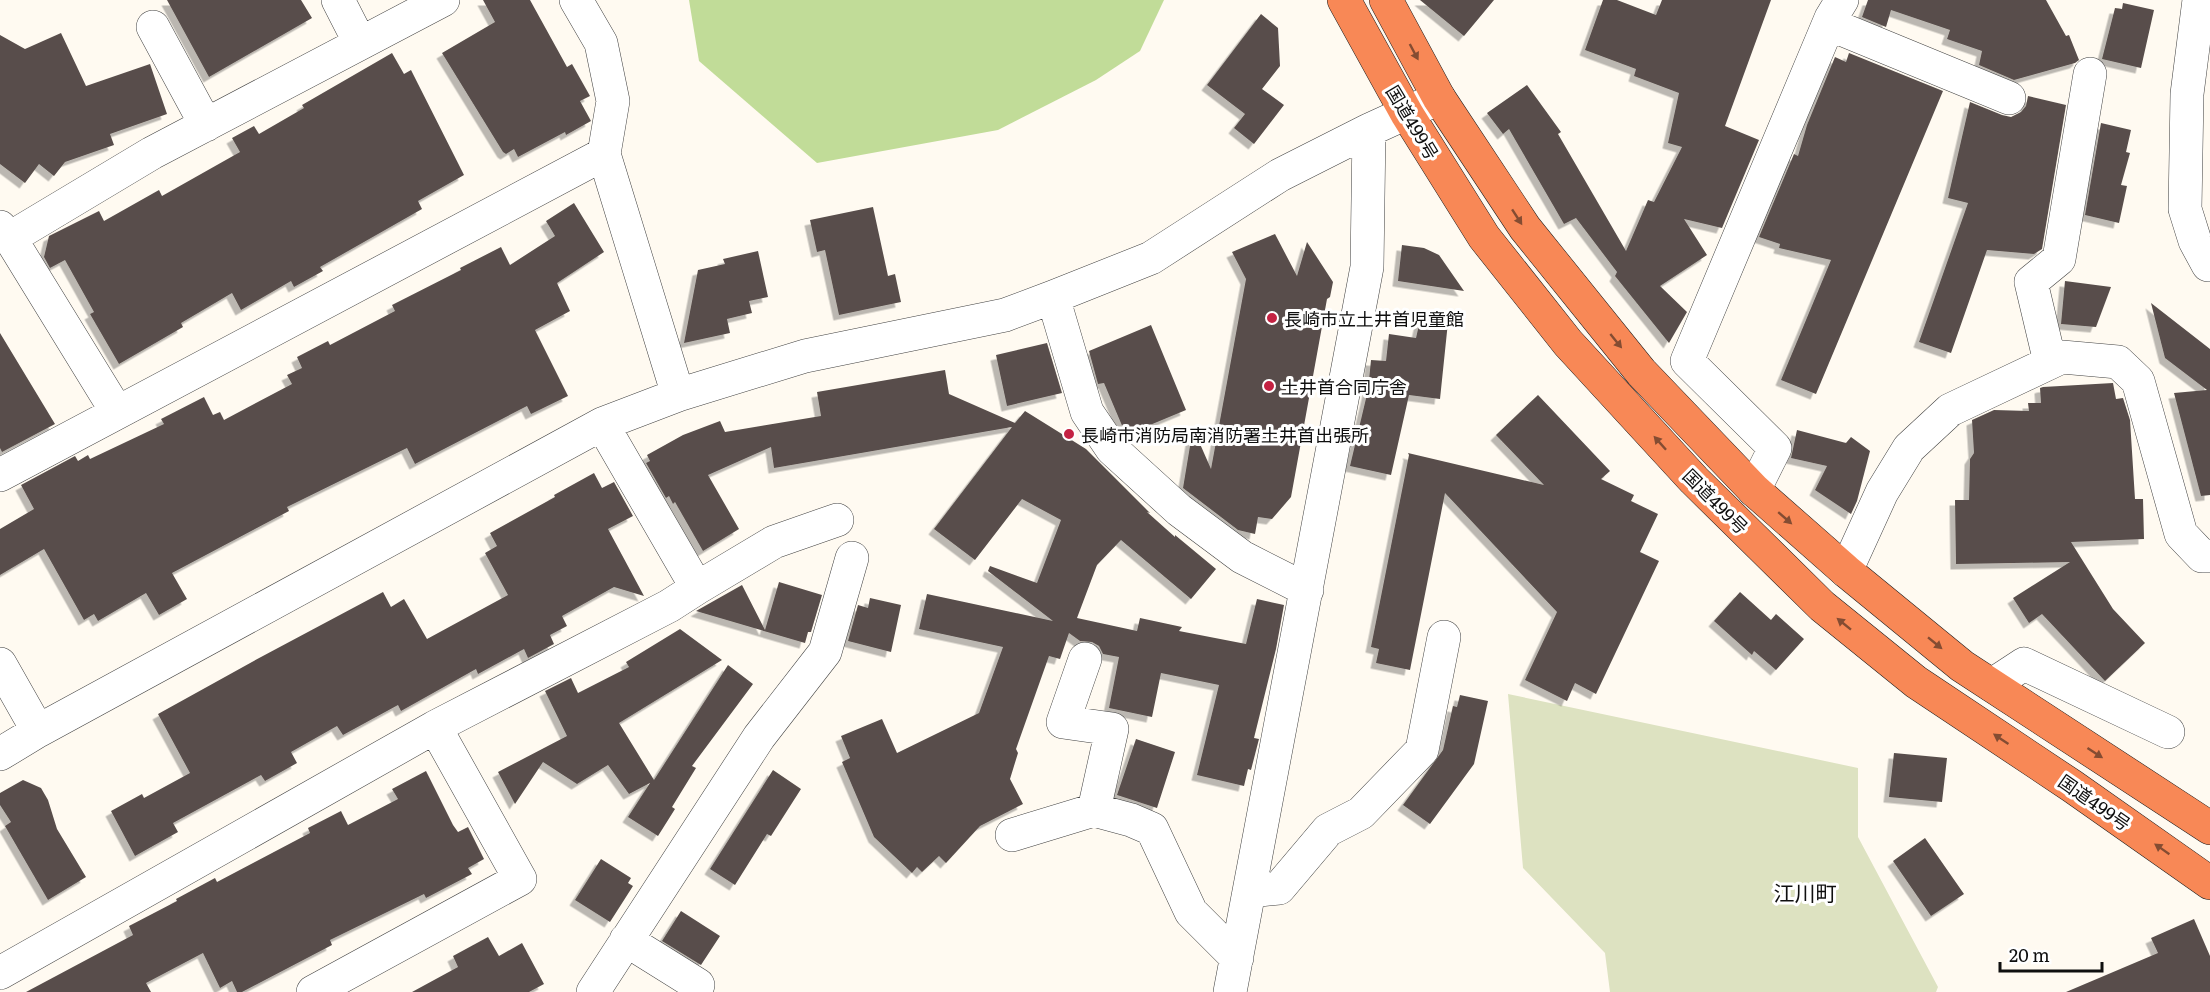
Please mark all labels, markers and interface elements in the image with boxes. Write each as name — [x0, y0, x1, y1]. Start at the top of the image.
one-way arrow — [1409, 43, 1419, 60]
street label: 国道499号 — [1380, 80, 1446, 164]
one-way arrow — [1511, 209, 1522, 225]
place label: 長崎市立土井首児童館 — [1284, 305, 1464, 332]
marker: 長崎市立土井首児童館 — [1265, 311, 1279, 325]
one-way arrow — [1610, 333, 1623, 349]
place label: 土井首合同庁舎 — [1281, 373, 1407, 400]
marker: 土井首合同庁舎 — [1262, 379, 1276, 393]
place label: 長崎市消防局南消防署土井首出張所 — [1081, 421, 1369, 448]
marker: 長崎市消防局南消防署土井首出張所 — [1062, 427, 1076, 441]
one-way arrow — [1654, 436, 1667, 451]
street label: 国道499号 — [1677, 462, 1755, 540]
one-way arrow — [1778, 511, 1793, 524]
one-way arrow — [1836, 617, 1852, 630]
one-way arrow — [1927, 637, 1942, 649]
one-way arrow — [1993, 734, 2009, 745]
one-way arrow — [2087, 748, 2103, 759]
street label: 国道499号 — [2053, 767, 2137, 837]
one-way arrow — [2154, 844, 2170, 855]
district label: 江川町 — [1774, 876, 1837, 907]
scale bar — [2000, 935, 2102, 973]
text: 20 m — [2009, 941, 2050, 968]

